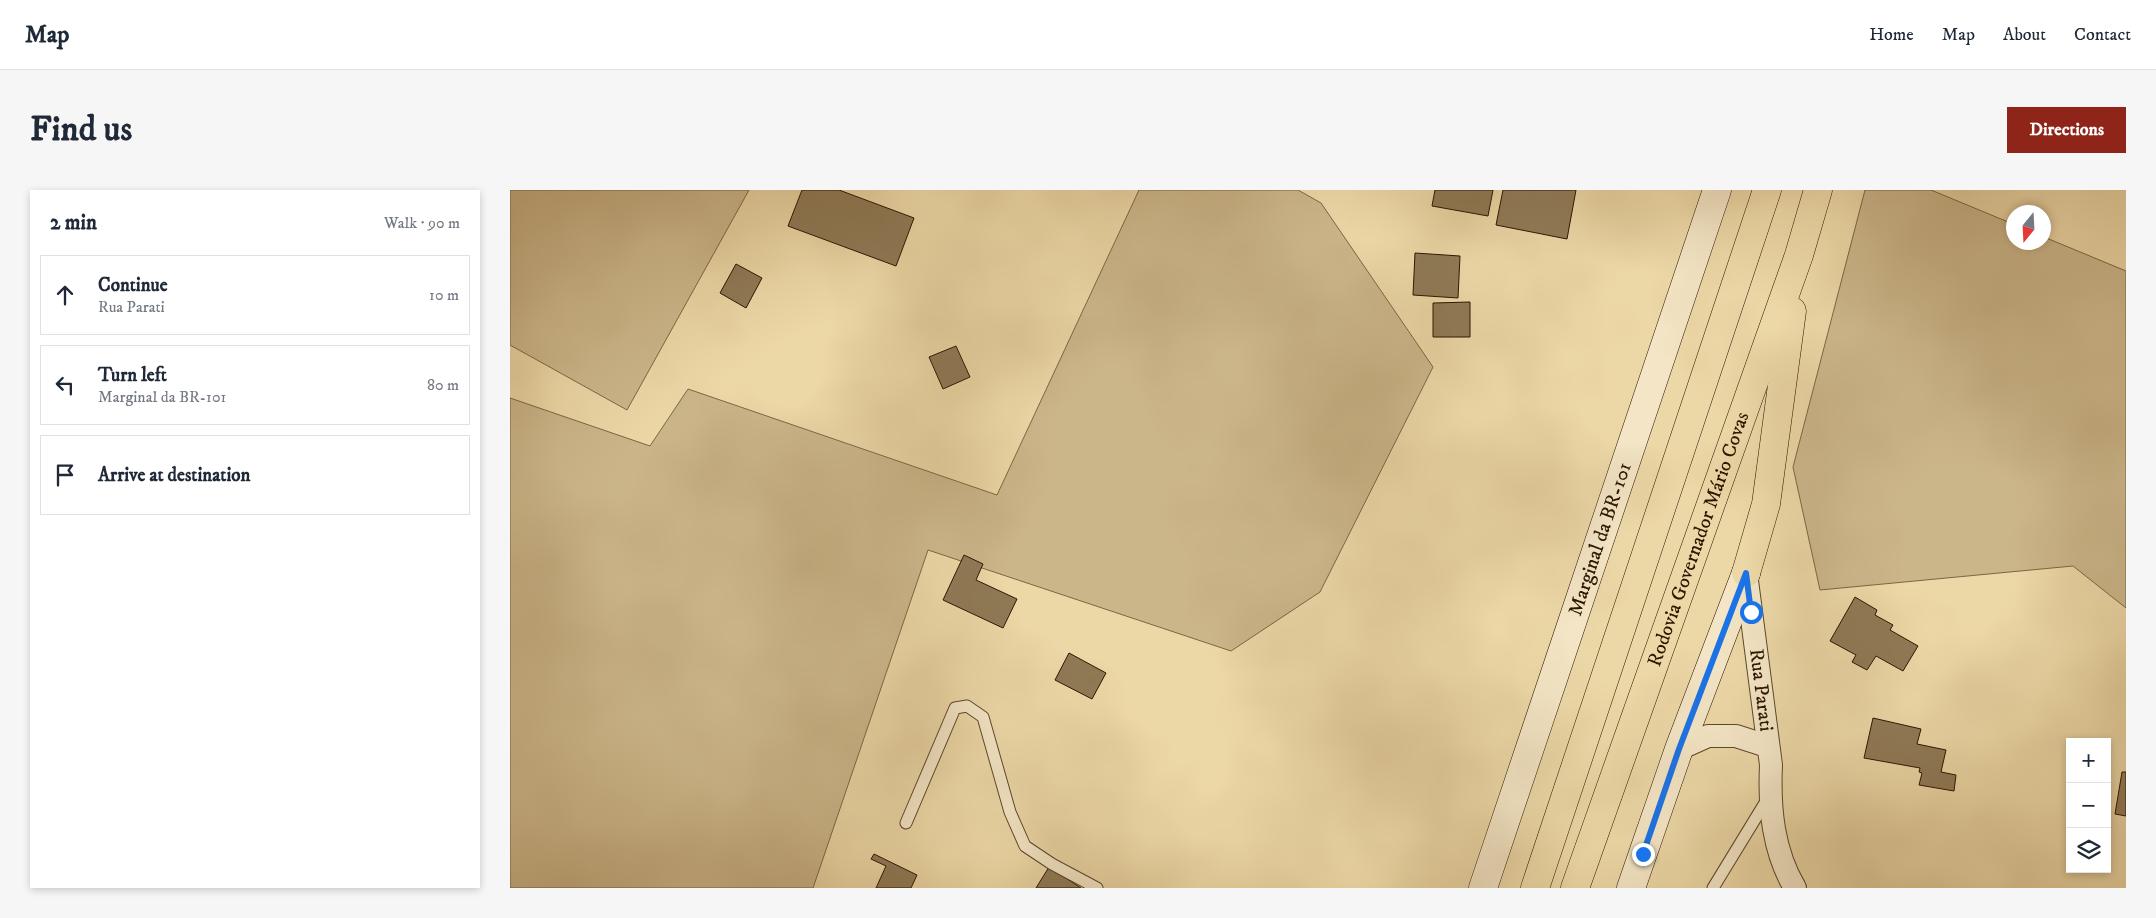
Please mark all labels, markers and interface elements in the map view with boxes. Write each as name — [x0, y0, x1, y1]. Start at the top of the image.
text: Map — [25, 20, 69, 50]
text: Home — [1869, 24, 1914, 46]
text: Map — [1942, 24, 1975, 46]
text: About — [2003, 24, 2046, 46]
text: Contact — [2074, 24, 2131, 46]
button: Directions — [2007, 107, 2126, 153]
text: Find us — [30, 108, 132, 152]
north arrow — [2006, 205, 2051, 250]
text: 2 min — [50, 210, 97, 236]
text: Walk · 90 m — [384, 213, 460, 233]
text: Continue — [98, 274, 168, 297]
icon: ahead — [51, 281, 79, 309]
text: 10 m — [429, 285, 459, 305]
text: Rua Parati — [98, 297, 165, 317]
text: Turn left — [98, 364, 167, 387]
icon: left — [51, 371, 79, 399]
text: 80 m — [427, 375, 459, 395]
text: Marginal da BR-101 — [98, 387, 226, 407]
street label: Rodovia Governador Mário Covas — [1642, 408, 1755, 670]
street label: Marginal da BR-101 — [1563, 459, 1637, 619]
icon: arrive — [51, 461, 79, 489]
text: Arrive at destination — [98, 464, 250, 487]
route start — [1740, 601, 1763, 624]
street label: Rua Parati — [1743, 647, 1779, 733]
map controls — [2066, 738, 2111, 873]
button: + — [2066, 738, 2111, 783]
button: − — [2066, 783, 2111, 828]
button: layers — [2066, 828, 2111, 873]
route end — [1632, 843, 1655, 866]

